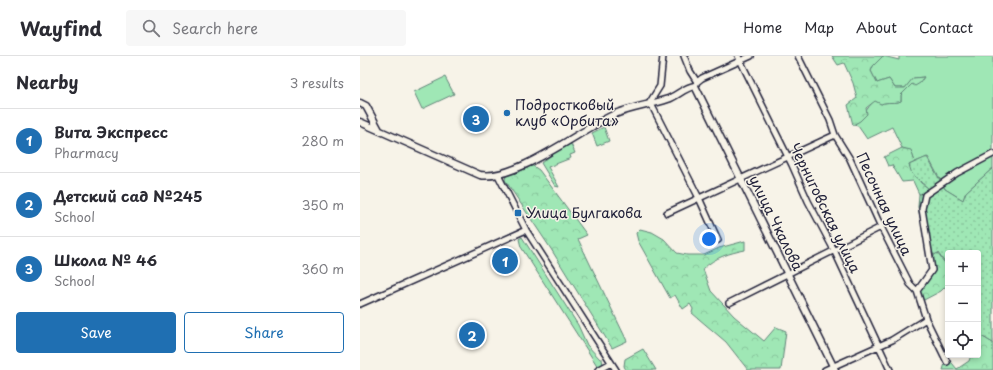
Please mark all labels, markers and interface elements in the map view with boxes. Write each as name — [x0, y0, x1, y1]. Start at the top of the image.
search box — [126, 10, 406, 46]
text: Wayfind — [20, 14, 102, 42]
text: Search here — [172, 16, 258, 39]
icon: search — [140, 17, 162, 39]
text: Home — [743, 17, 782, 38]
text: Map — [804, 17, 834, 38]
text: About — [856, 17, 897, 38]
text: Contact — [919, 17, 973, 38]
text: Nearby — [16, 69, 78, 95]
text: 3 results — [290, 73, 344, 92]
place label: Подростковый клуб «Орбита» — [515, 94, 619, 131]
pin: 3 — [463, 104, 489, 134]
marker: Подростковый клуб «Орбита» — [502, 108, 512, 118]
text: Вита Экспресс — [54, 120, 168, 143]
text: 1 — [26, 131, 32, 150]
text: 280 m — [302, 131, 344, 150]
street label: Черниговская улица — [785, 139, 866, 276]
text: Pharmacy — [54, 143, 119, 162]
street label: Песочная улица — [851, 149, 918, 259]
street label: улица Чкалова — [744, 171, 809, 274]
text: Детский сад №245 — [54, 184, 203, 207]
text: 2 — [24, 195, 34, 214]
text: 350 m — [302, 195, 344, 214]
place label: Улица Булгакова — [526, 202, 642, 223]
text: School — [54, 207, 95, 226]
marker: Улица Булгакова — [513, 208, 523, 218]
your location — [699, 229, 719, 249]
pin: 1 — [492, 246, 518, 276]
text: Школа № 46 — [54, 248, 157, 271]
map controls — [945, 250, 981, 358]
button: + — [945, 250, 981, 286]
text: 3 — [25, 259, 33, 278]
text: 360 m — [301, 259, 344, 278]
text: School — [54, 271, 95, 290]
button: − — [945, 286, 981, 322]
button: Save — [16, 312, 176, 353]
button: Share — [184, 312, 344, 353]
pin: 2 — [459, 320, 485, 350]
button: locate — [945, 322, 981, 358]

